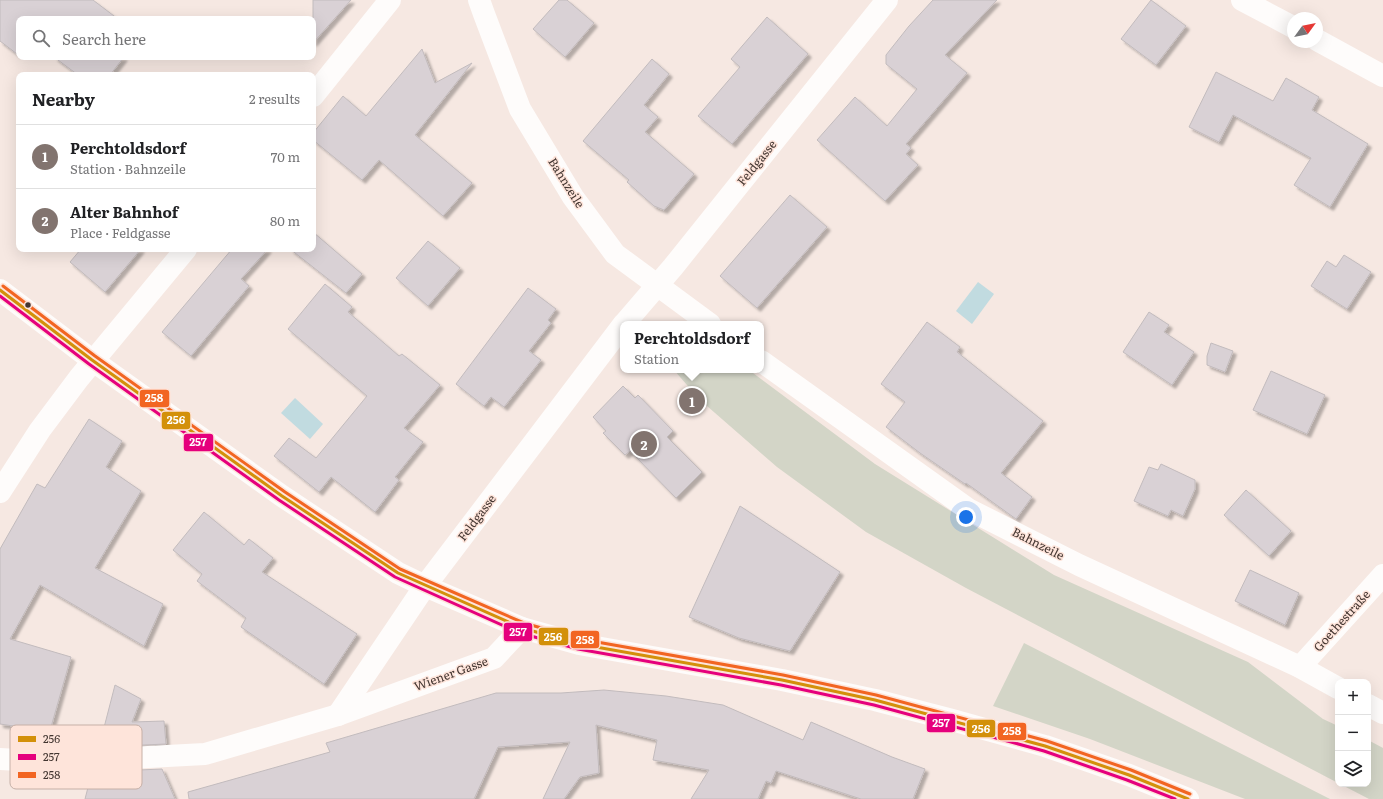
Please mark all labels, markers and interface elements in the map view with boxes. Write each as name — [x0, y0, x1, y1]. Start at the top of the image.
north arrow — [1287, 12, 1323, 48]
search box — [16, 16, 316, 60]
icon: search — [30, 27, 52, 49]
text: Search here — [62, 27, 146, 50]
text: Nearby — [32, 86, 95, 111]
text: 2 results — [249, 89, 300, 108]
text: Perchtoldsdorf — [70, 136, 186, 159]
street label: Feldgasse — [732, 136, 780, 189]
text: 1 — [42, 147, 48, 166]
text: 70 m — [271, 147, 300, 166]
street label: Bahnzeile — [544, 154, 589, 211]
text: Station · Bahnzeile — [70, 159, 186, 178]
text: Alter Bahnhof — [70, 200, 178, 223]
text: 2 — [42, 211, 48, 230]
text: 80 m — [270, 211, 300, 230]
text: Place · Feldgasse — [70, 223, 171, 242]
unlabelled marker — [23, 300, 33, 310]
popup — [620, 321, 764, 373]
text: Perchtoldsdorf — [634, 326, 750, 349]
text: Station — [634, 349, 679, 368]
pin: 1 — [679, 386, 705, 416]
line badge: 258 — [139, 389, 170, 408]
text: 258 — [145, 389, 164, 405]
line badge: 256 — [161, 411, 191, 430]
text: 256 — [167, 411, 186, 427]
pin: 2 — [631, 429, 657, 459]
line badge: 257 — [183, 433, 214, 452]
text: 257 — [189, 433, 207, 449]
street label: Feldgasse — [453, 490, 500, 544]
your location — [956, 507, 976, 527]
street label: Bahnzeile — [1009, 522, 1068, 564]
street label: Goethestraße — [1309, 586, 1374, 655]
line badge: 257 — [503, 622, 533, 642]
text: 257 — [509, 623, 527, 639]
line badge: 256 — [538, 627, 569, 646]
text: 256 — [544, 628, 563, 644]
line badge: 258 — [570, 630, 600, 649]
text: 258 — [576, 631, 595, 647]
street label: Wiener Gasse — [411, 651, 490, 695]
map controls — [1335, 679, 1371, 787]
button: + — [1335, 679, 1371, 715]
line badge: 257 — [926, 713, 956, 733]
text: 257 — [932, 714, 950, 730]
button: − — [1335, 715, 1371, 751]
line badge: 256 — [966, 719, 996, 738]
text: 256 — [972, 720, 991, 736]
line badge: 258 — [997, 722, 1027, 741]
text: 258 — [1003, 722, 1022, 738]
legend — [10, 725, 142, 789]
text: 256 — [43, 730, 60, 746]
text: 257 — [43, 748, 60, 764]
button: layers — [1335, 751, 1371, 787]
text: 258 — [43, 766, 60, 782]

